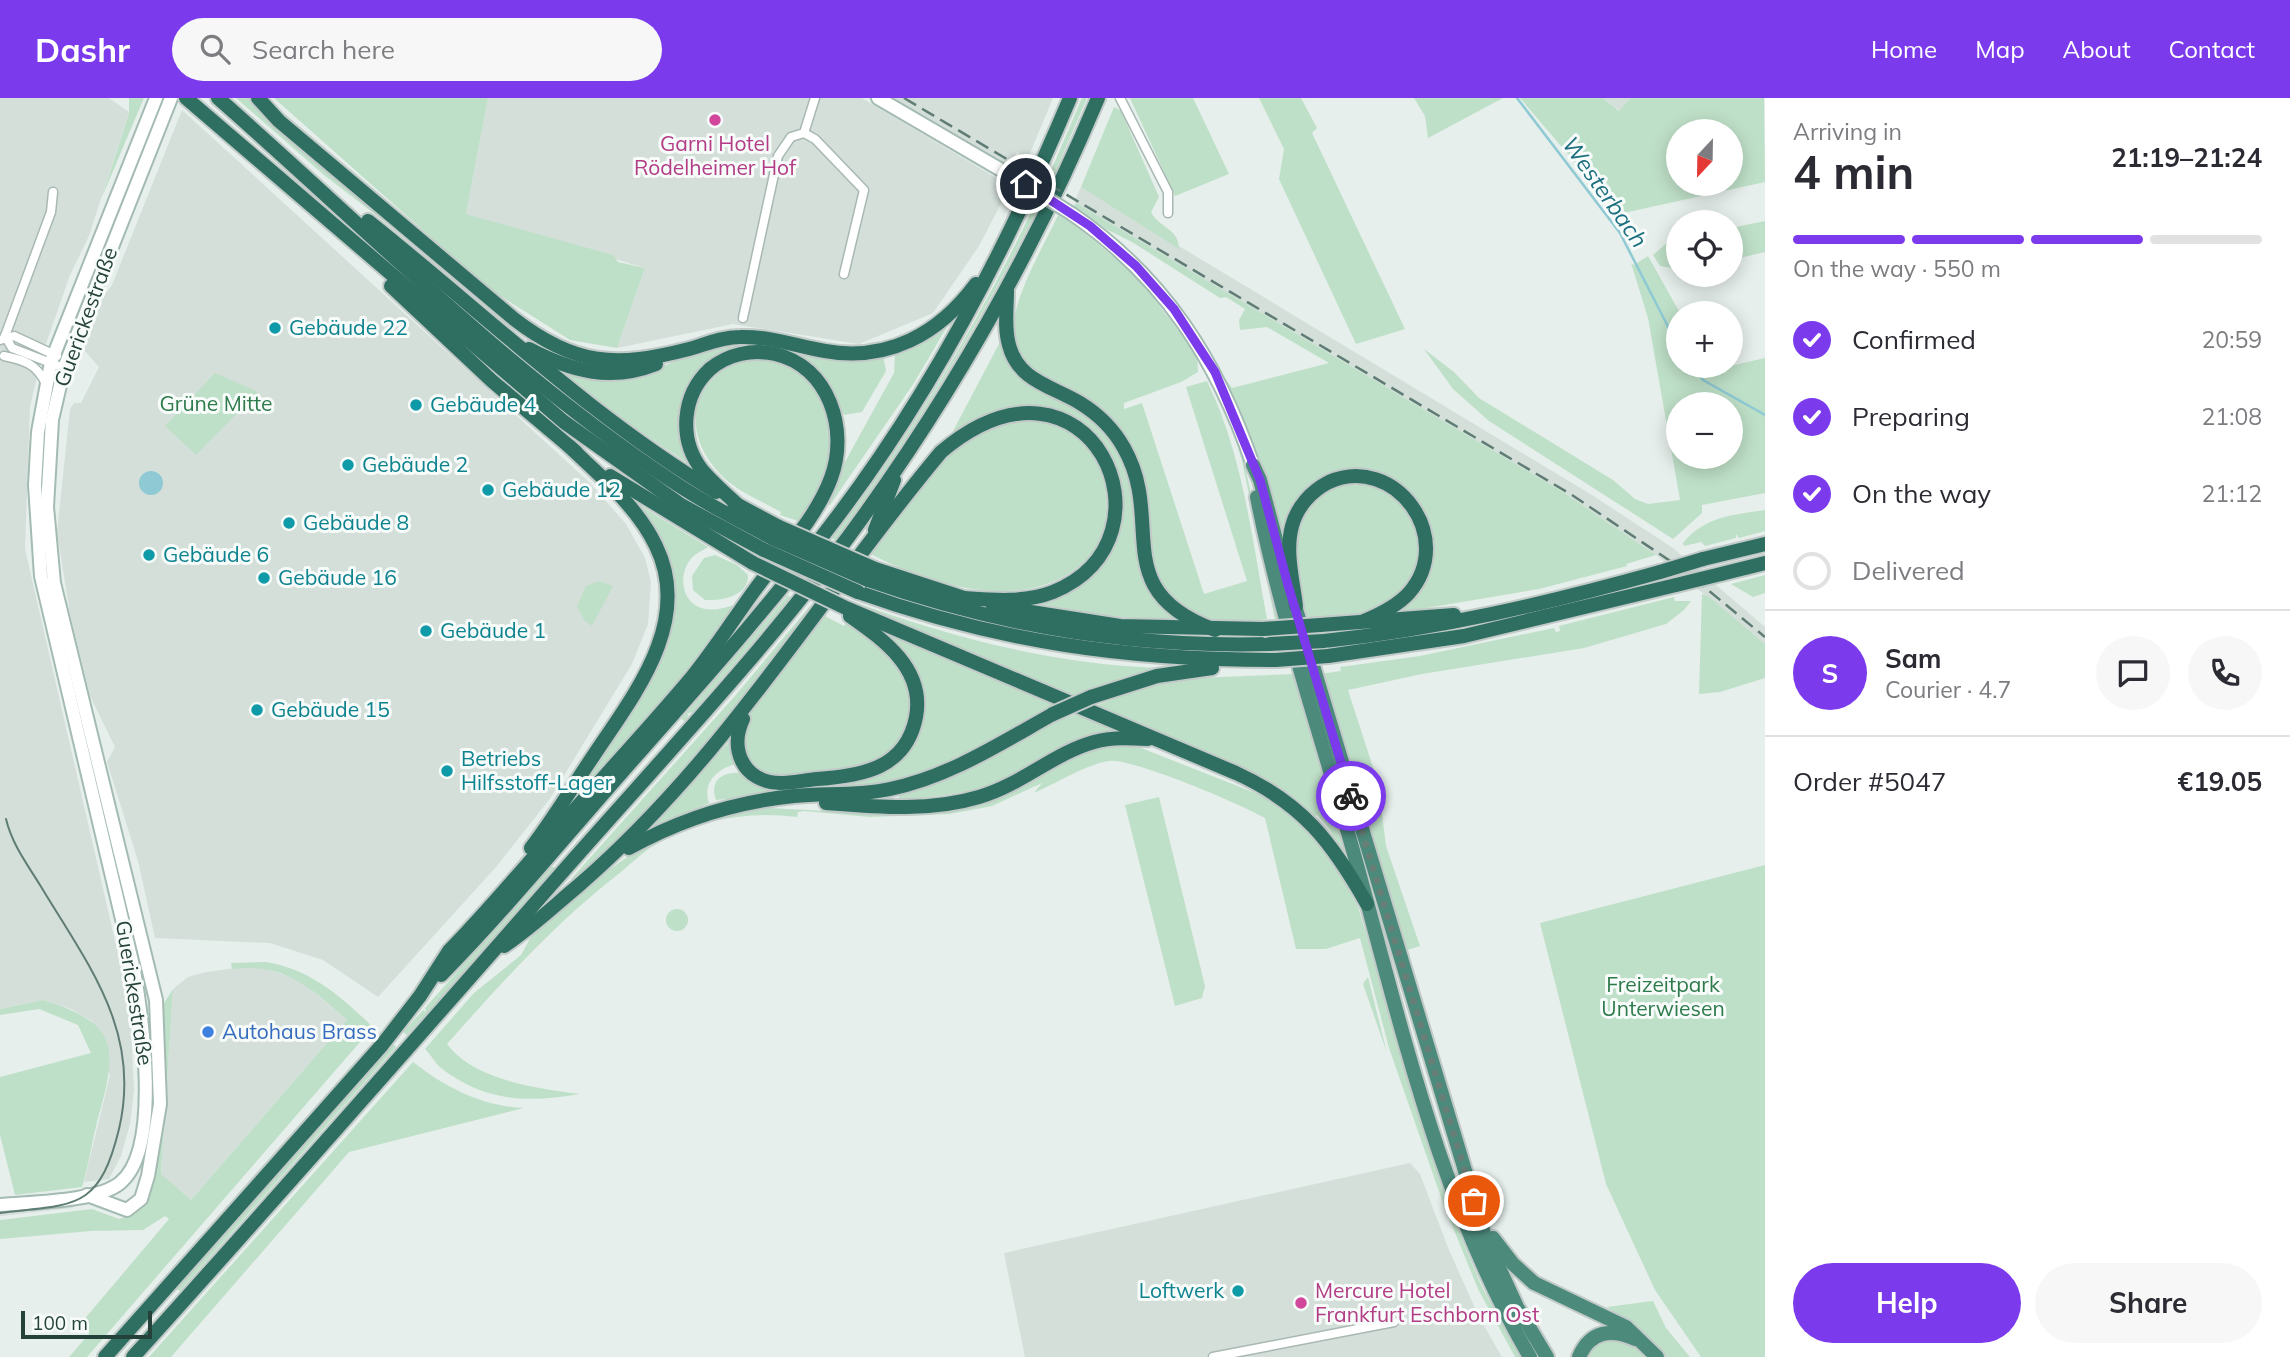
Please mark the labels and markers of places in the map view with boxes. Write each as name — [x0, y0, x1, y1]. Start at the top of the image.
marker: Garni Hotel Rödelheimer Hof — [707, 112, 723, 128]
place label: Garni Hotel Rödelheimer Hof — [634, 130, 797, 180]
pin — [996, 154, 1056, 214]
place label: Gebäude 22 — [289, 314, 408, 340]
marker: Gebäude 22 — [267, 320, 283, 336]
place label: Gebäude 4 — [430, 391, 537, 417]
marker: Gebäude 4 — [408, 397, 424, 413]
place label: Gebäude 2 — [362, 451, 468, 477]
marker: Gebäude 2 — [340, 457, 356, 473]
place label: Gebäude 12 — [502, 476, 621, 502]
marker: Gebäude 12 — [480, 482, 496, 498]
place label: Gebäude 8 — [303, 509, 409, 535]
marker: Gebäude 8 — [281, 515, 297, 531]
place label: Gebäude 6 — [163, 541, 269, 567]
marker: Gebäude 6 — [141, 547, 157, 563]
place label: Gebäude 16 — [278, 564, 397, 590]
marker: Gebäude 16 — [256, 570, 272, 586]
place label: Gebäude 1 — [440, 617, 546, 643]
marker: Gebäude 1 — [418, 623, 434, 639]
place label: Gebäude 15 — [271, 696, 390, 722]
marker: Gebäude 15 — [249, 702, 265, 718]
place label: Betriebs Hilfsstoff-Lager — [461, 745, 613, 795]
marker: Betriebs Hilfsstoff-Lager — [439, 763, 455, 779]
place label: Autohaus Brass — [222, 1018, 377, 1044]
marker: Autohaus Brass — [200, 1024, 216, 1040]
pin — [1444, 1171, 1504, 1231]
place label: Loftwerk — [1139, 1277, 1224, 1303]
place label: Mercure Hotel Frankfurt Eschborn Ost — [1315, 1277, 1539, 1327]
marker: Loftwerk — [1230, 1283, 1246, 1299]
marker: Mercure Hotel Frankfurt Eschborn Ost — [1293, 1295, 1309, 1311]

